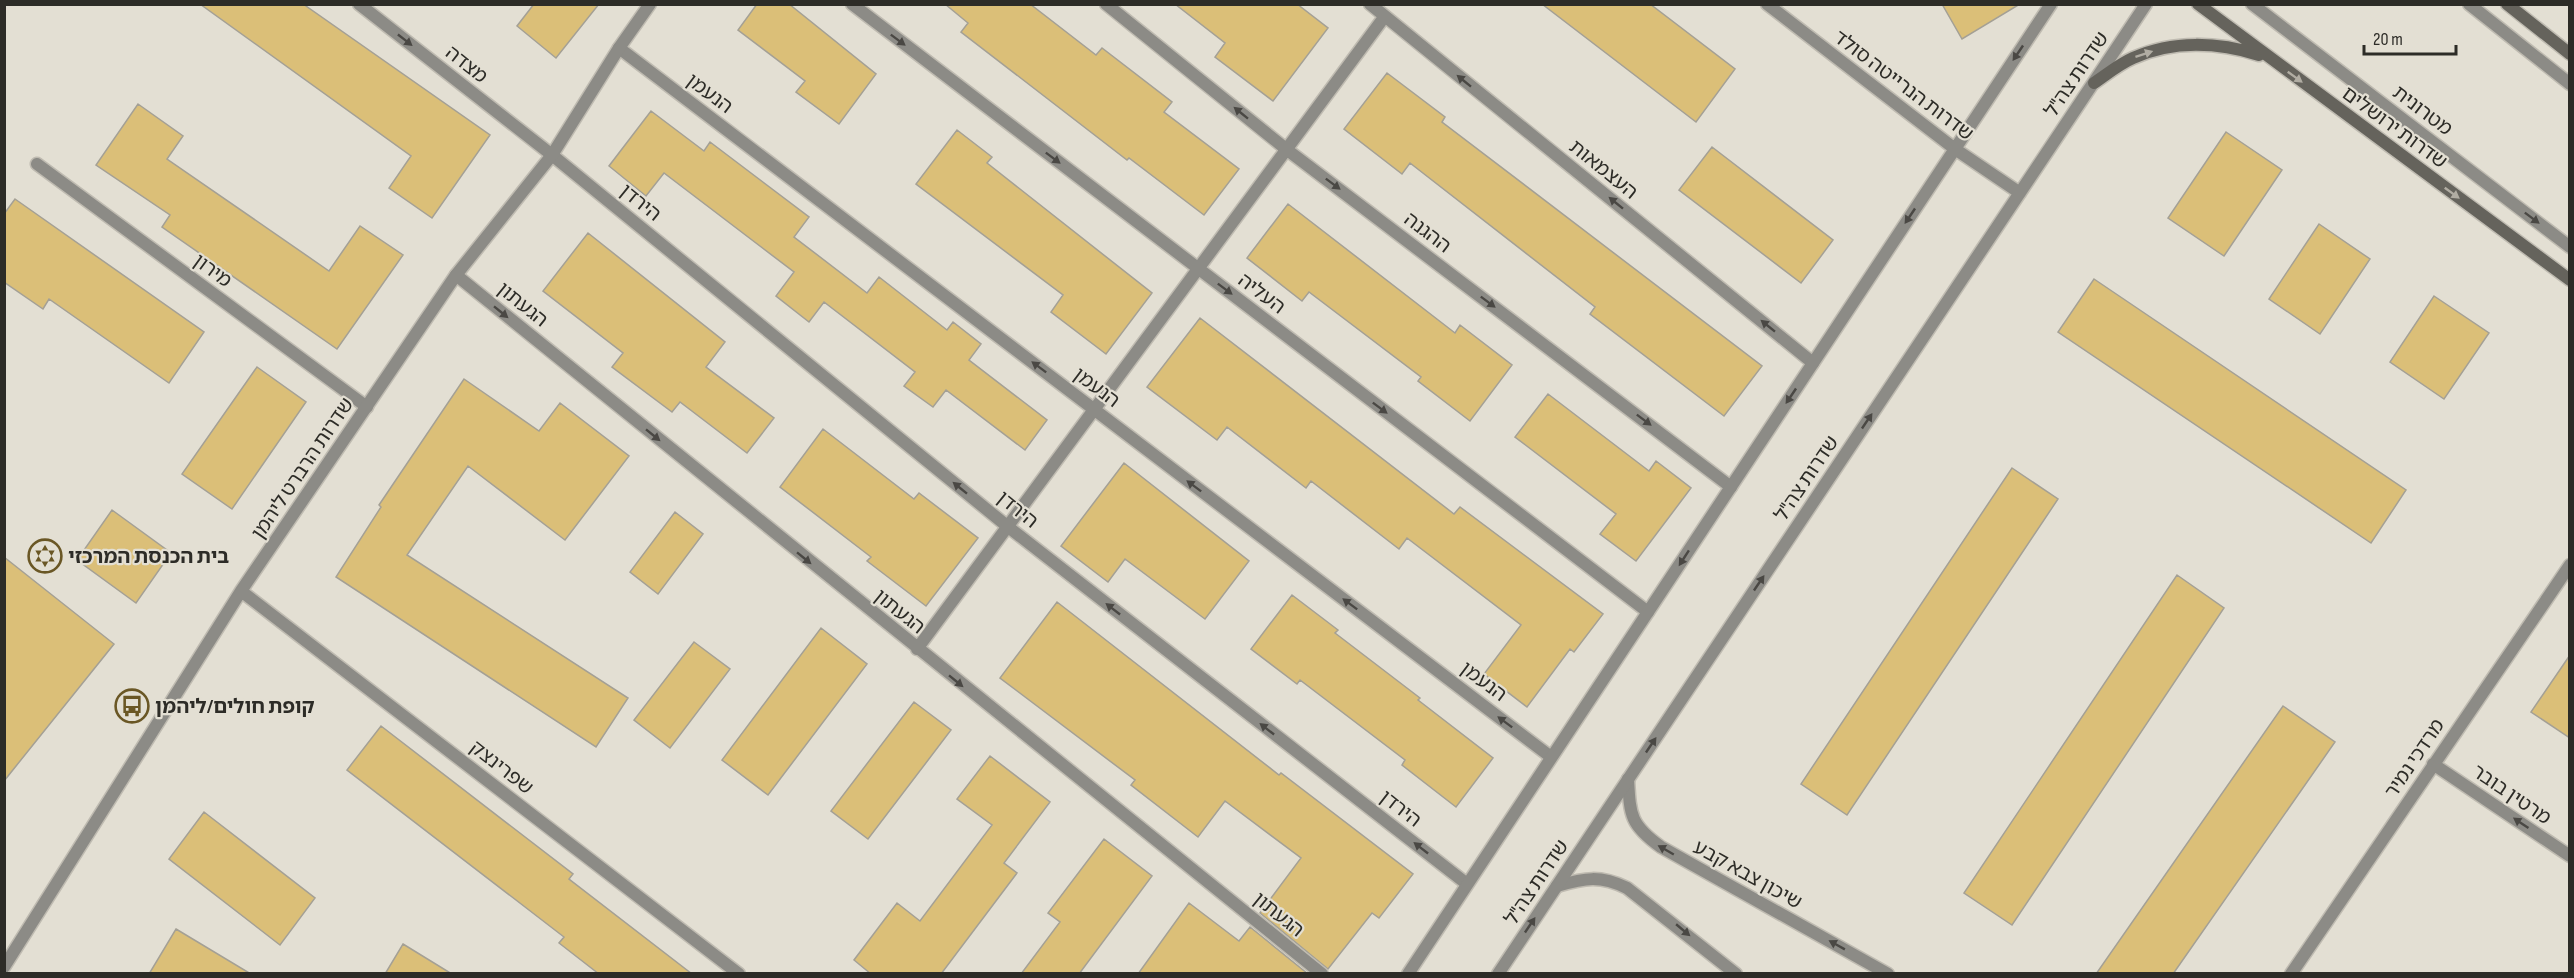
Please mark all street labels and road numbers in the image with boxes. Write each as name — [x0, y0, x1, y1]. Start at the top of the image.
street label: שדרות הנרייטה סולד — [1829, 25, 1978, 146]
street label: שדרות צה"ל — [2039, 27, 2114, 122]
street label: מצדה — [441, 41, 492, 89]
street label: הנעמן — [682, 69, 737, 119]
street label: מטרונית — [2388, 81, 2457, 141]
street label: שדרות ירושלים — [2337, 82, 2452, 174]
street label: העצמאות — [1564, 135, 1642, 205]
street label: הירדן — [615, 179, 666, 227]
street label: ההגנה — [1399, 207, 1456, 258]
street label: מירון — [188, 249, 236, 293]
street label: העליה — [1233, 268, 1290, 319]
street label: הגעתון — [492, 277, 553, 332]
street label: הנעמן — [1069, 363, 1124, 413]
street label: שדרות הרברט ליהמן — [247, 393, 359, 544]
street label: שדרות צה"ל — [1769, 431, 1844, 526]
street label: הירדן — [992, 486, 1043, 534]
street label: הגעתון — [869, 584, 930, 639]
street label: הנעמן — [1456, 657, 1511, 707]
street label: מרדכי נמיר — [2380, 715, 2450, 803]
street label: שפרינצק — [465, 736, 538, 800]
street label: מרטין בובר — [2467, 760, 2556, 830]
street label: הירדן — [1375, 785, 1426, 832]
street label: שדרות צה"ל — [1499, 835, 1574, 930]
street label: שיכון צבא קבע — [1689, 835, 1806, 914]
street label: הגעתון — [1248, 887, 1309, 942]

